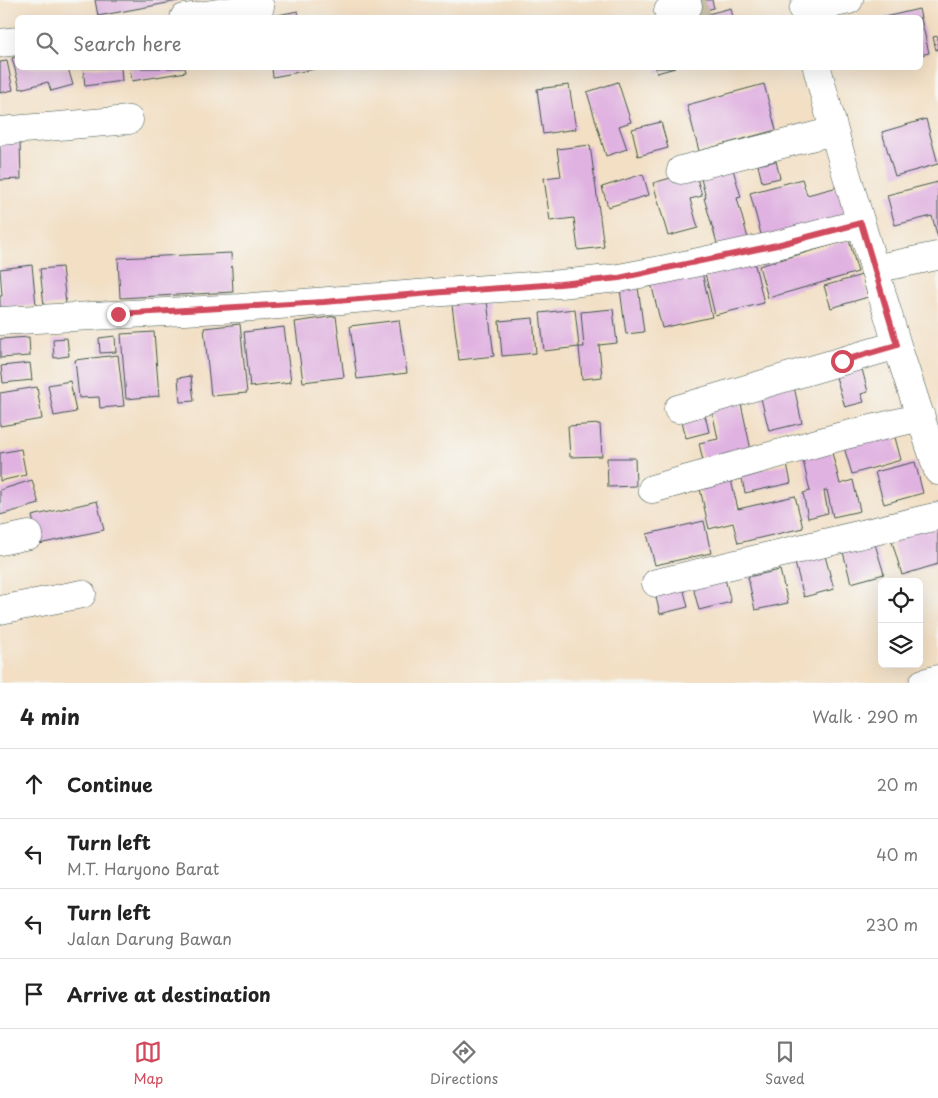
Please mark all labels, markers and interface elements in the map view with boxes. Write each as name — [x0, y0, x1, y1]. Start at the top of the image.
search box — [15, 15, 923, 70]
icon: search — [33, 29, 61, 57]
text: Search here — [73, 29, 182, 57]
route end — [107, 303, 130, 326]
route start — [831, 350, 854, 373]
map controls — [878, 578, 923, 668]
button: locate — [878, 578, 923, 623]
button: layers — [878, 623, 923, 668]
text: 4 min — [20, 700, 80, 732]
text: Walk · 290 m — [812, 704, 918, 728]
icon: ahead — [20, 770, 48, 798]
text: Continue — [67, 770, 153, 798]
text: 20 m — [877, 772, 918, 796]
text: Turn left — [67, 828, 151, 856]
icon: left — [20, 840, 48, 868]
text: 40 m — [876, 842, 918, 866]
text: M.T. Haryono Barat — [67, 856, 219, 880]
text: Turn left — [67, 898, 151, 926]
icon: left — [20, 910, 48, 938]
text: 230 m — [866, 912, 918, 936]
text: Jalan Darung Bawan — [67, 926, 232, 950]
icon: arrive — [20, 980, 48, 1008]
text: Arrive at destination — [67, 980, 271, 1008]
tab: Map — [133, 1038, 163, 1089]
tab: Directions — [430, 1038, 498, 1089]
tab: Saved — [765, 1038, 805, 1089]

